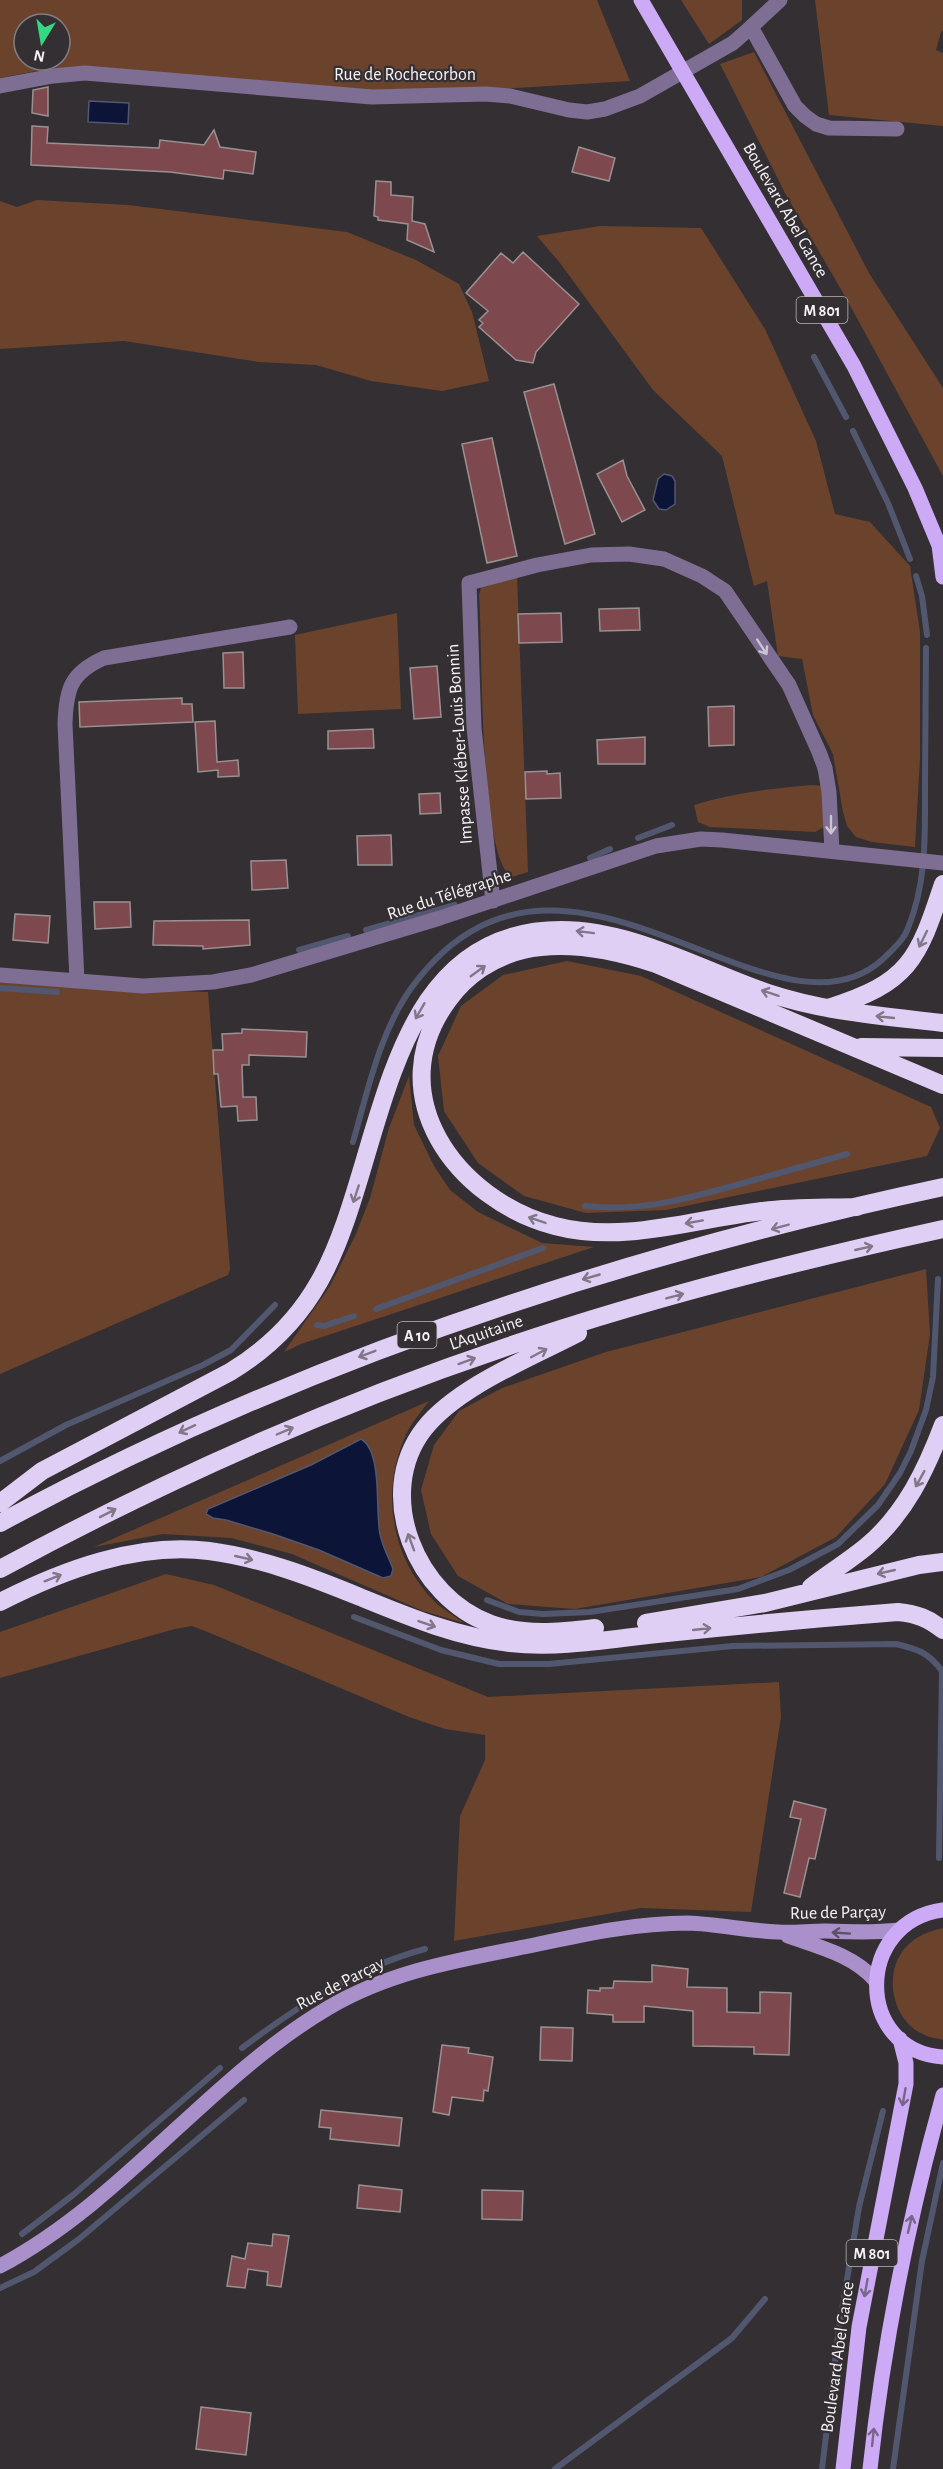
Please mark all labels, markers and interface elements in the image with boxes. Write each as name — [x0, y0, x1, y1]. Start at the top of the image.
north arrow — [12, 12, 72, 72]
text: N — [32, 47, 46, 65]
street label: Rue de Rochecorbon — [334, 66, 476, 84]
street label: Boulevard Abel Gance — [739, 140, 831, 281]
road number: M 801 — [796, 297, 848, 323]
one-way arrow — [756, 638, 768, 654]
street label: Impasse Kléber-Louis Bonnin — [444, 643, 476, 845]
one-way arrow — [826, 815, 837, 835]
street label: Rue du Télégraphe — [385, 866, 514, 924]
one-way arrow — [576, 927, 595, 938]
one-way arrow — [917, 929, 929, 947]
one-way arrow — [470, 965, 486, 978]
one-way arrow — [761, 987, 780, 998]
one-way arrow — [414, 1002, 426, 1019]
one-way arrow — [875, 1011, 895, 1022]
one-way arrow — [349, 1185, 360, 1203]
one-way arrow — [528, 1214, 547, 1225]
one-way arrow — [685, 1217, 705, 1228]
one-way arrow — [771, 1221, 790, 1233]
one-way arrow — [855, 1241, 874, 1253]
one-way arrow — [582, 1272, 601, 1283]
one-way arrow — [666, 1290, 685, 1301]
street label: L'Aquitaine — [447, 1312, 525, 1354]
road number: A 10 — [398, 1322, 436, 1348]
one-way arrow — [530, 1347, 548, 1358]
one-way arrow — [358, 1349, 377, 1360]
one-way arrow — [457, 1355, 475, 1366]
one-way arrow — [179, 1424, 197, 1436]
one-way arrow — [275, 1425, 293, 1436]
one-way arrow — [914, 1470, 926, 1487]
one-way arrow — [98, 1507, 116, 1518]
one-way arrow — [405, 1534, 416, 1552]
one-way arrow — [234, 1552, 253, 1564]
one-way arrow — [876, 1567, 895, 1579]
one-way arrow — [44, 1572, 62, 1583]
one-way arrow — [417, 1619, 436, 1630]
one-way arrow — [692, 1623, 712, 1634]
street label: Rue de Parçay — [790, 1903, 886, 1923]
one-way arrow — [831, 1927, 851, 1938]
street label: Rue de Parçay — [294, 1954, 388, 2014]
one-way arrow — [899, 2086, 910, 2106]
one-way arrow — [904, 2215, 916, 2234]
road number: M 801 — [846, 2240, 898, 2266]
one-way arrow — [860, 2277, 871, 2297]
street label: Boulevard Abel Gance — [818, 2280, 858, 2434]
one-way arrow — [868, 2428, 879, 2448]

